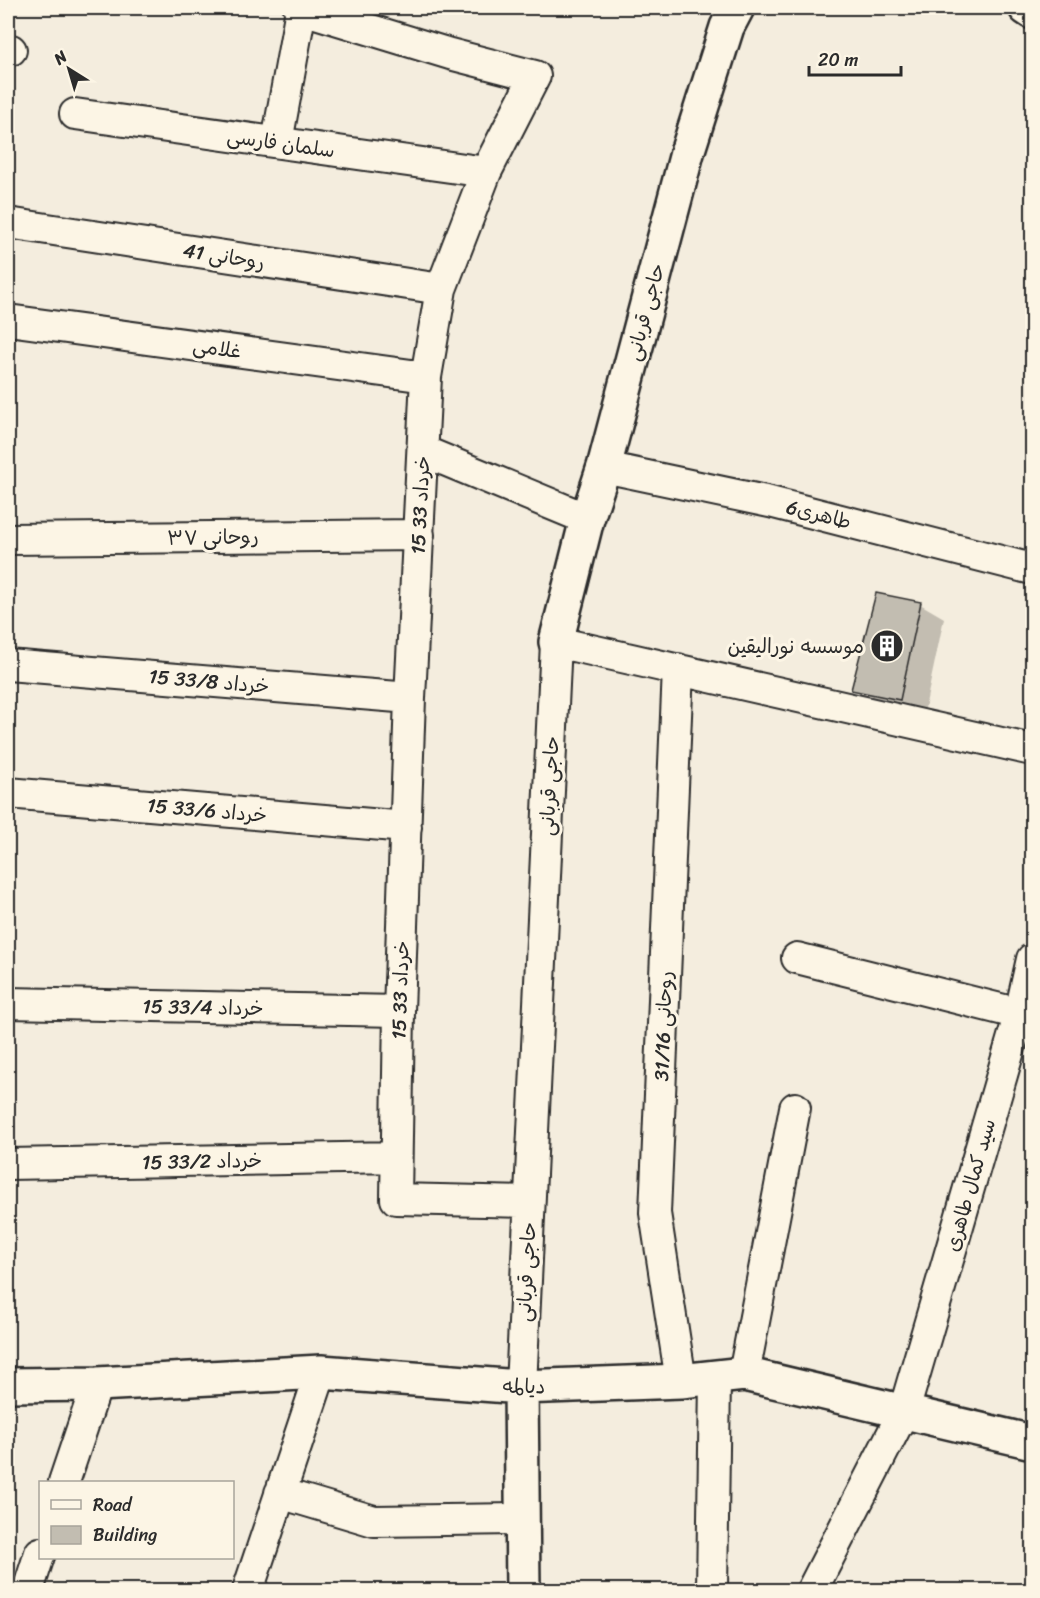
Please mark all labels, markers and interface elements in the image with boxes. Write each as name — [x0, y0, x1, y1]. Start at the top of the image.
north arrow — [39, 39, 99, 99]
scale bar — [809, 39, 900, 77]
text: N — [46, 42, 74, 73]
text: 20 m — [818, 44, 858, 76]
street label: سلمان فارسی — [225, 119, 337, 168]
street label: روحانی 41 — [181, 233, 267, 280]
street label: حاجی قربانی — [616, 259, 675, 365]
street label: غلامی — [190, 328, 243, 369]
street label: 15 خرداد 33 — [400, 455, 441, 555]
street label: طاهری6 — [783, 490, 855, 539]
street label: روحانی ۳۷ — [167, 519, 259, 556]
building icon: موسسه نورالیقین — [869, 628, 905, 664]
place label: موسسه نورالیقین — [727, 629, 864, 664]
street label: 15 خرداد 33/8 — [147, 659, 271, 704]
street label: حاجی قربانی — [529, 735, 570, 837]
street label: 15 خرداد 33/6 — [146, 788, 268, 833]
street label: 15 خرداد 33 — [381, 940, 420, 1040]
street label: روحانی 31/16 — [644, 970, 683, 1082]
street label: 15 خرداد 33/4 — [142, 989, 264, 1026]
street label: سید کمال طاهری — [935, 1114, 1006, 1256]
street label: 15 خرداد 33/2 — [141, 1143, 263, 1180]
street label: حاجی قربانی — [506, 1221, 547, 1323]
street label: دیالمه — [502, 1369, 546, 1404]
legend — [39, 1481, 234, 1559]
text: Road — [93, 1489, 133, 1521]
text: Building — [93, 1519, 157, 1551]

